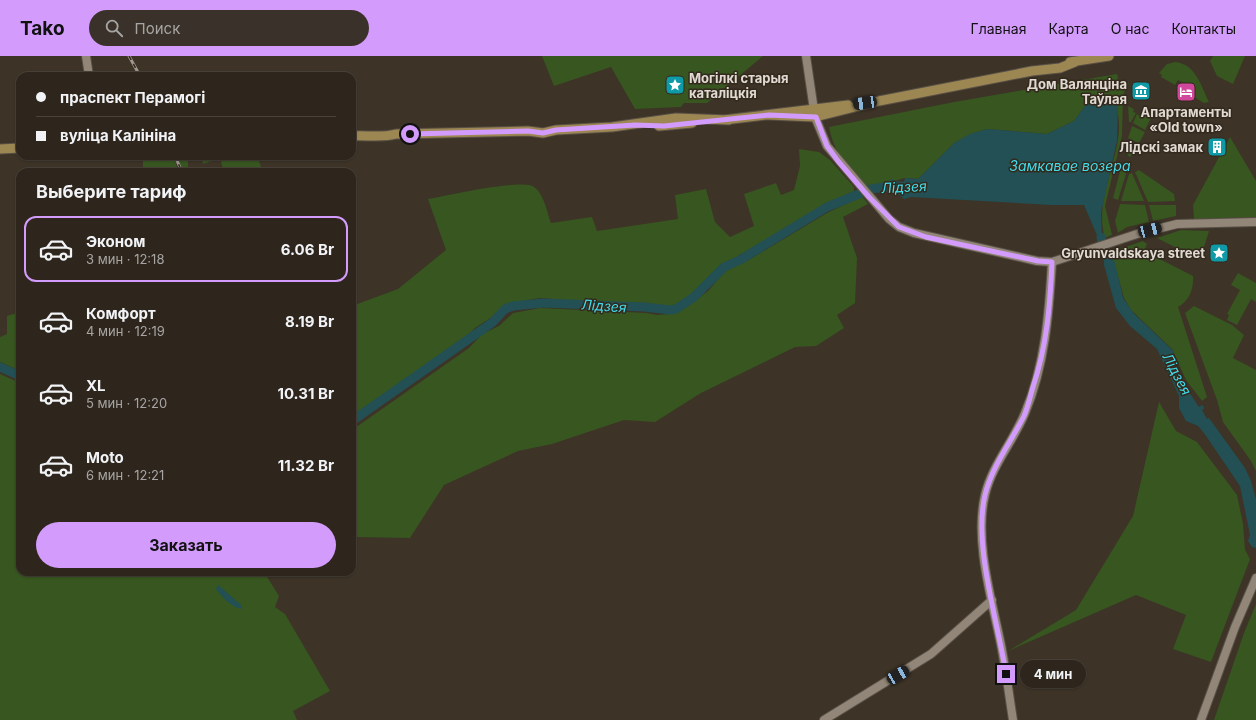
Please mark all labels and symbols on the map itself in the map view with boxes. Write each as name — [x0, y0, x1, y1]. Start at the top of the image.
place label: Могілкі старыя каталіцкія — [689, 70, 788, 101]
place icon: Могілкі старыя каталіцкія — [664, 74, 686, 96]
place label: Дом Валянціна Таўлая — [1027, 76, 1127, 107]
museum icon: Дом Валянціна Таўлая — [1130, 80, 1152, 102]
hotel icon: Апартаменты «Old town» — [1175, 81, 1197, 103]
car — [852, 95, 878, 111]
place label: Апартаменты «Old town» — [1140, 104, 1232, 135]
route start — [401, 125, 419, 143]
building icon: Лідскі замак — [1206, 136, 1228, 158]
place label: Лідскі замак — [1119, 139, 1203, 155]
water label: Замкавае возера — [1009, 157, 1131, 174]
water label: Лідзея — [881, 177, 927, 196]
car — [1137, 221, 1163, 239]
place icon: Gryunvaldskaya street — [1208, 242, 1230, 264]
place label: Gryunvaldskaya street — [1061, 245, 1205, 261]
water label: Лідзея — [581, 295, 628, 316]
water label: Лідзея — [1159, 350, 1196, 398]
callout: 4 мин — [1020, 660, 1086, 688]
car — [885, 664, 911, 686]
route end — [997, 665, 1015, 683]

